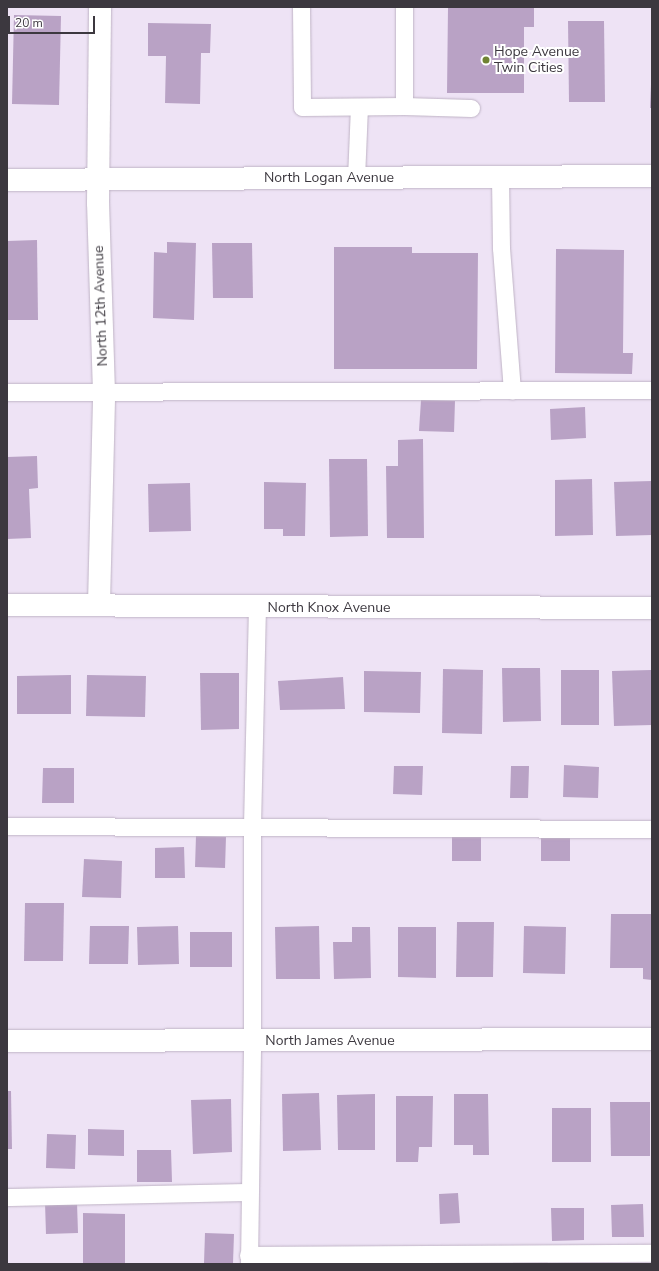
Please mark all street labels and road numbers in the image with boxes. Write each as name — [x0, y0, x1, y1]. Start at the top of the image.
street label: North Logan Avenue — [264, 170, 394, 186]
street label: North 12th Avenue — [90, 245, 112, 367]
street label: North Knox Avenue — [268, 600, 390, 616]
street label: North James Avenue — [265, 1033, 395, 1049]

